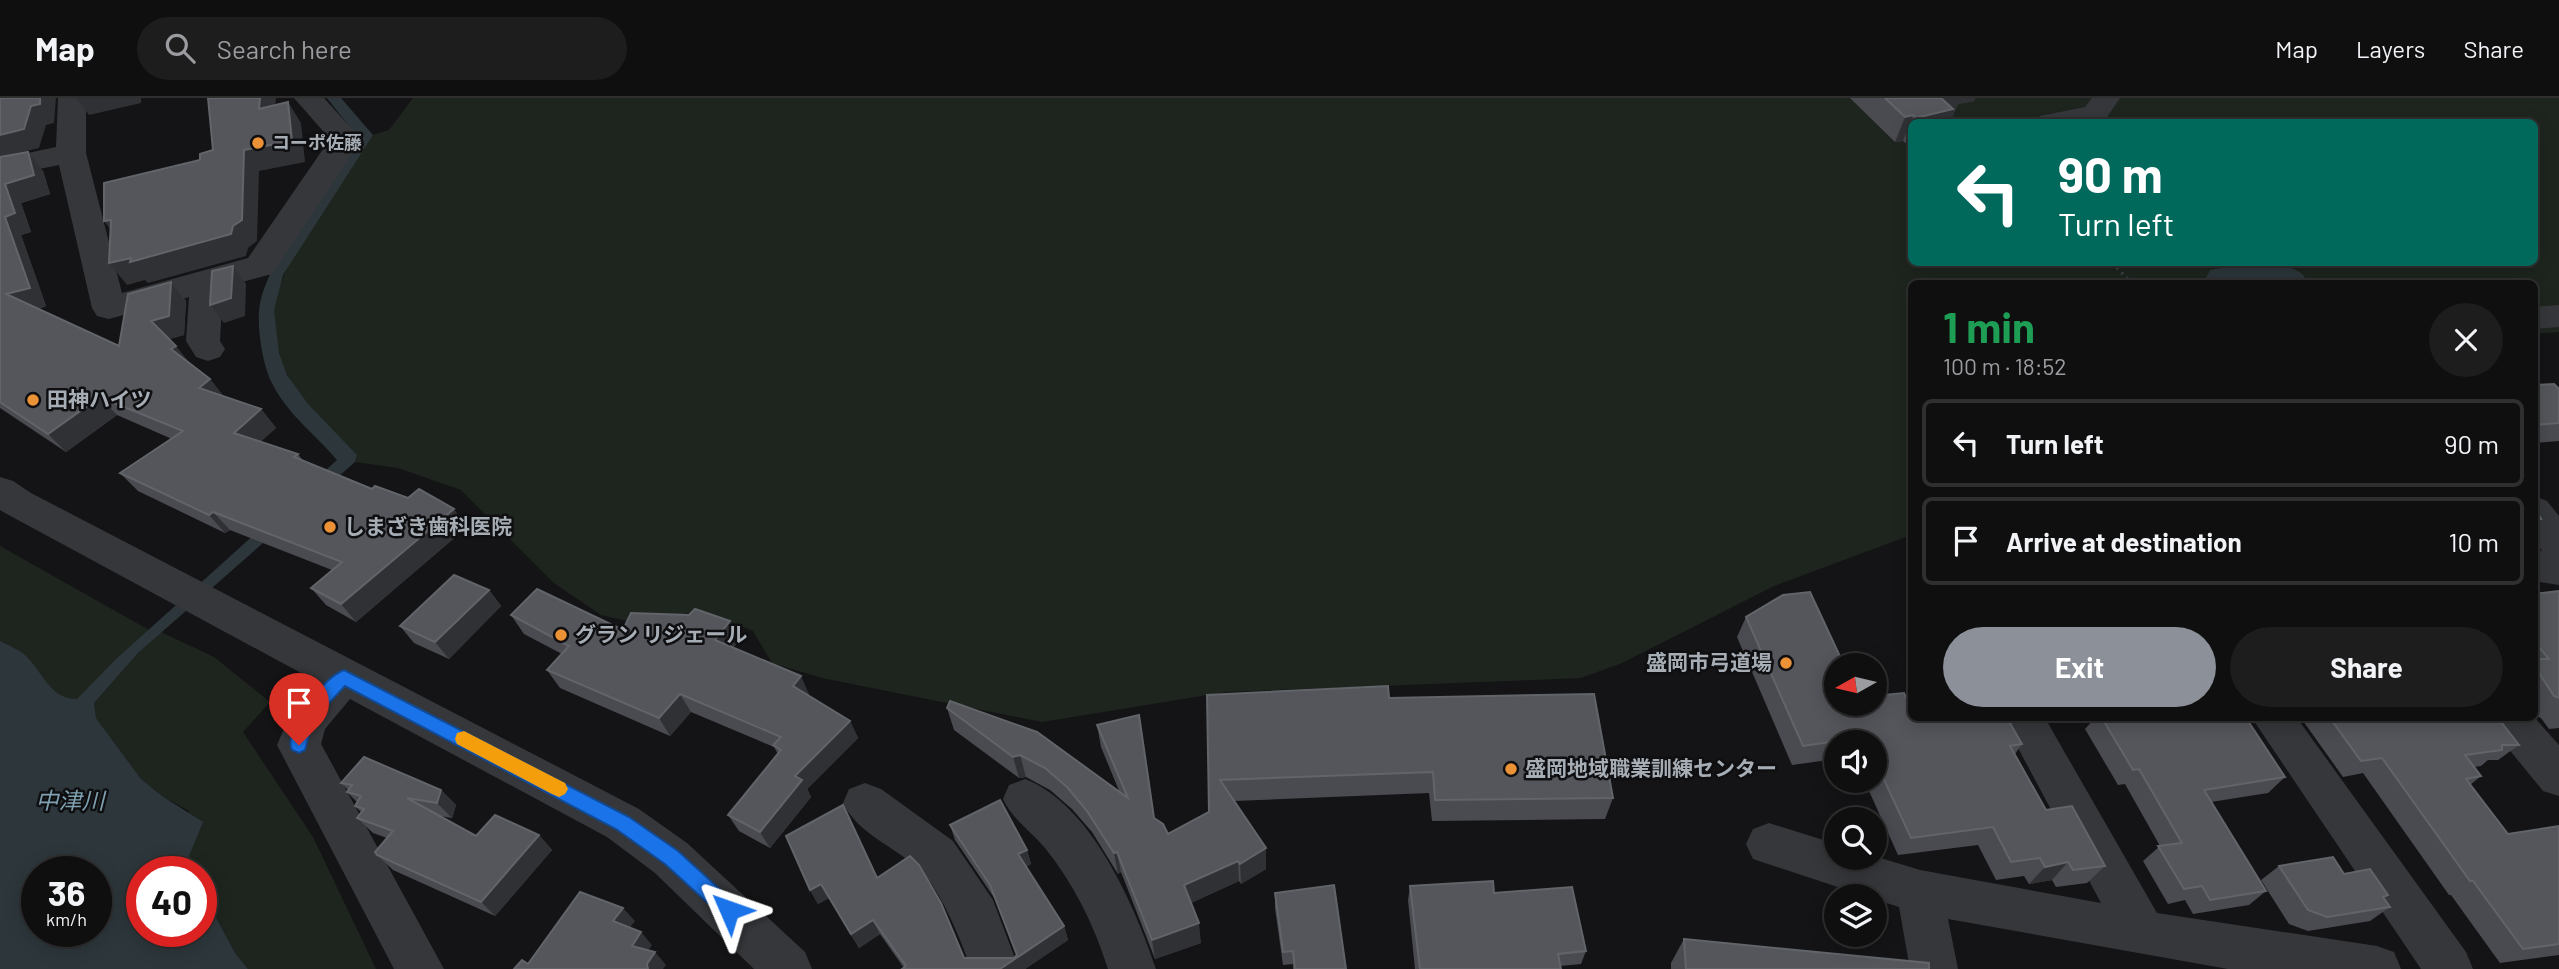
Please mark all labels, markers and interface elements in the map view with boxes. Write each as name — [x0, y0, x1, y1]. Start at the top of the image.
search box — [137, 17, 627, 80]
text: Map — [35, 28, 95, 68]
icon: search — [161, 29, 199, 67]
text: Search here — [217, 33, 352, 64]
text: Map — [2275, 34, 2318, 63]
text: Layers — [2356, 34, 2425, 63]
text: Share — [2463, 34, 2524, 63]
place label: コーポ佐藤 — [272, 131, 362, 153]
marker: コーポ佐藤 — [250, 135, 266, 151]
text: 90 m — [2058, 144, 2163, 203]
icon: left — [1943, 147, 2034, 238]
text: Turn left — [2058, 204, 2175, 242]
text: 1 min — [1943, 301, 2035, 351]
button: close — [2429, 303, 2503, 377]
text: 100 m · 18:52 — [1943, 352, 2067, 380]
place label: 田神ハイツ — [47, 386, 152, 411]
marker: 田神ハイツ — [25, 392, 41, 408]
icon: left — [1947, 424, 1985, 462]
text: Turn left — [2006, 428, 2104, 459]
text: 90 m — [2444, 428, 2499, 459]
place label: しまざき歯科医院 — [344, 513, 512, 538]
marker: しまざき歯科医院 — [322, 519, 338, 535]
icon: arrive — [1947, 522, 1985, 560]
text: Arrive at destination — [2006, 526, 2242, 557]
text: 10 m — [2449, 526, 2499, 557]
place label: グラン リジェール — [575, 621, 747, 646]
marker: グラン リジェール — [553, 627, 569, 643]
button: Exit — [1943, 627, 2216, 707]
button: Share — [2230, 627, 2503, 707]
place label: 盛岡市弓道場 — [1646, 649, 1772, 674]
north arrow — [1824, 653, 1886, 716]
map controls — [1824, 653, 1887, 947]
marker: 盛岡市弓道場 — [1778, 655, 1794, 671]
pin — [269, 673, 329, 745]
icon: arrive — [280, 684, 318, 722]
button: sound — [1824, 730, 1887, 793]
place label: 盛岡地域職業訓練センター — [1525, 755, 1777, 780]
marker: 盛岡地域職業訓練センター — [1503, 761, 1519, 777]
water label: 中津川 — [36, 786, 108, 814]
button: search — [1824, 807, 1887, 870]
speed limit sign: 40 — [126, 856, 217, 947]
text: 36 — [48, 871, 85, 913]
position arrow — [692, 873, 766, 947]
button: layers — [1824, 884, 1887, 947]
text: km/h — [46, 908, 87, 930]

